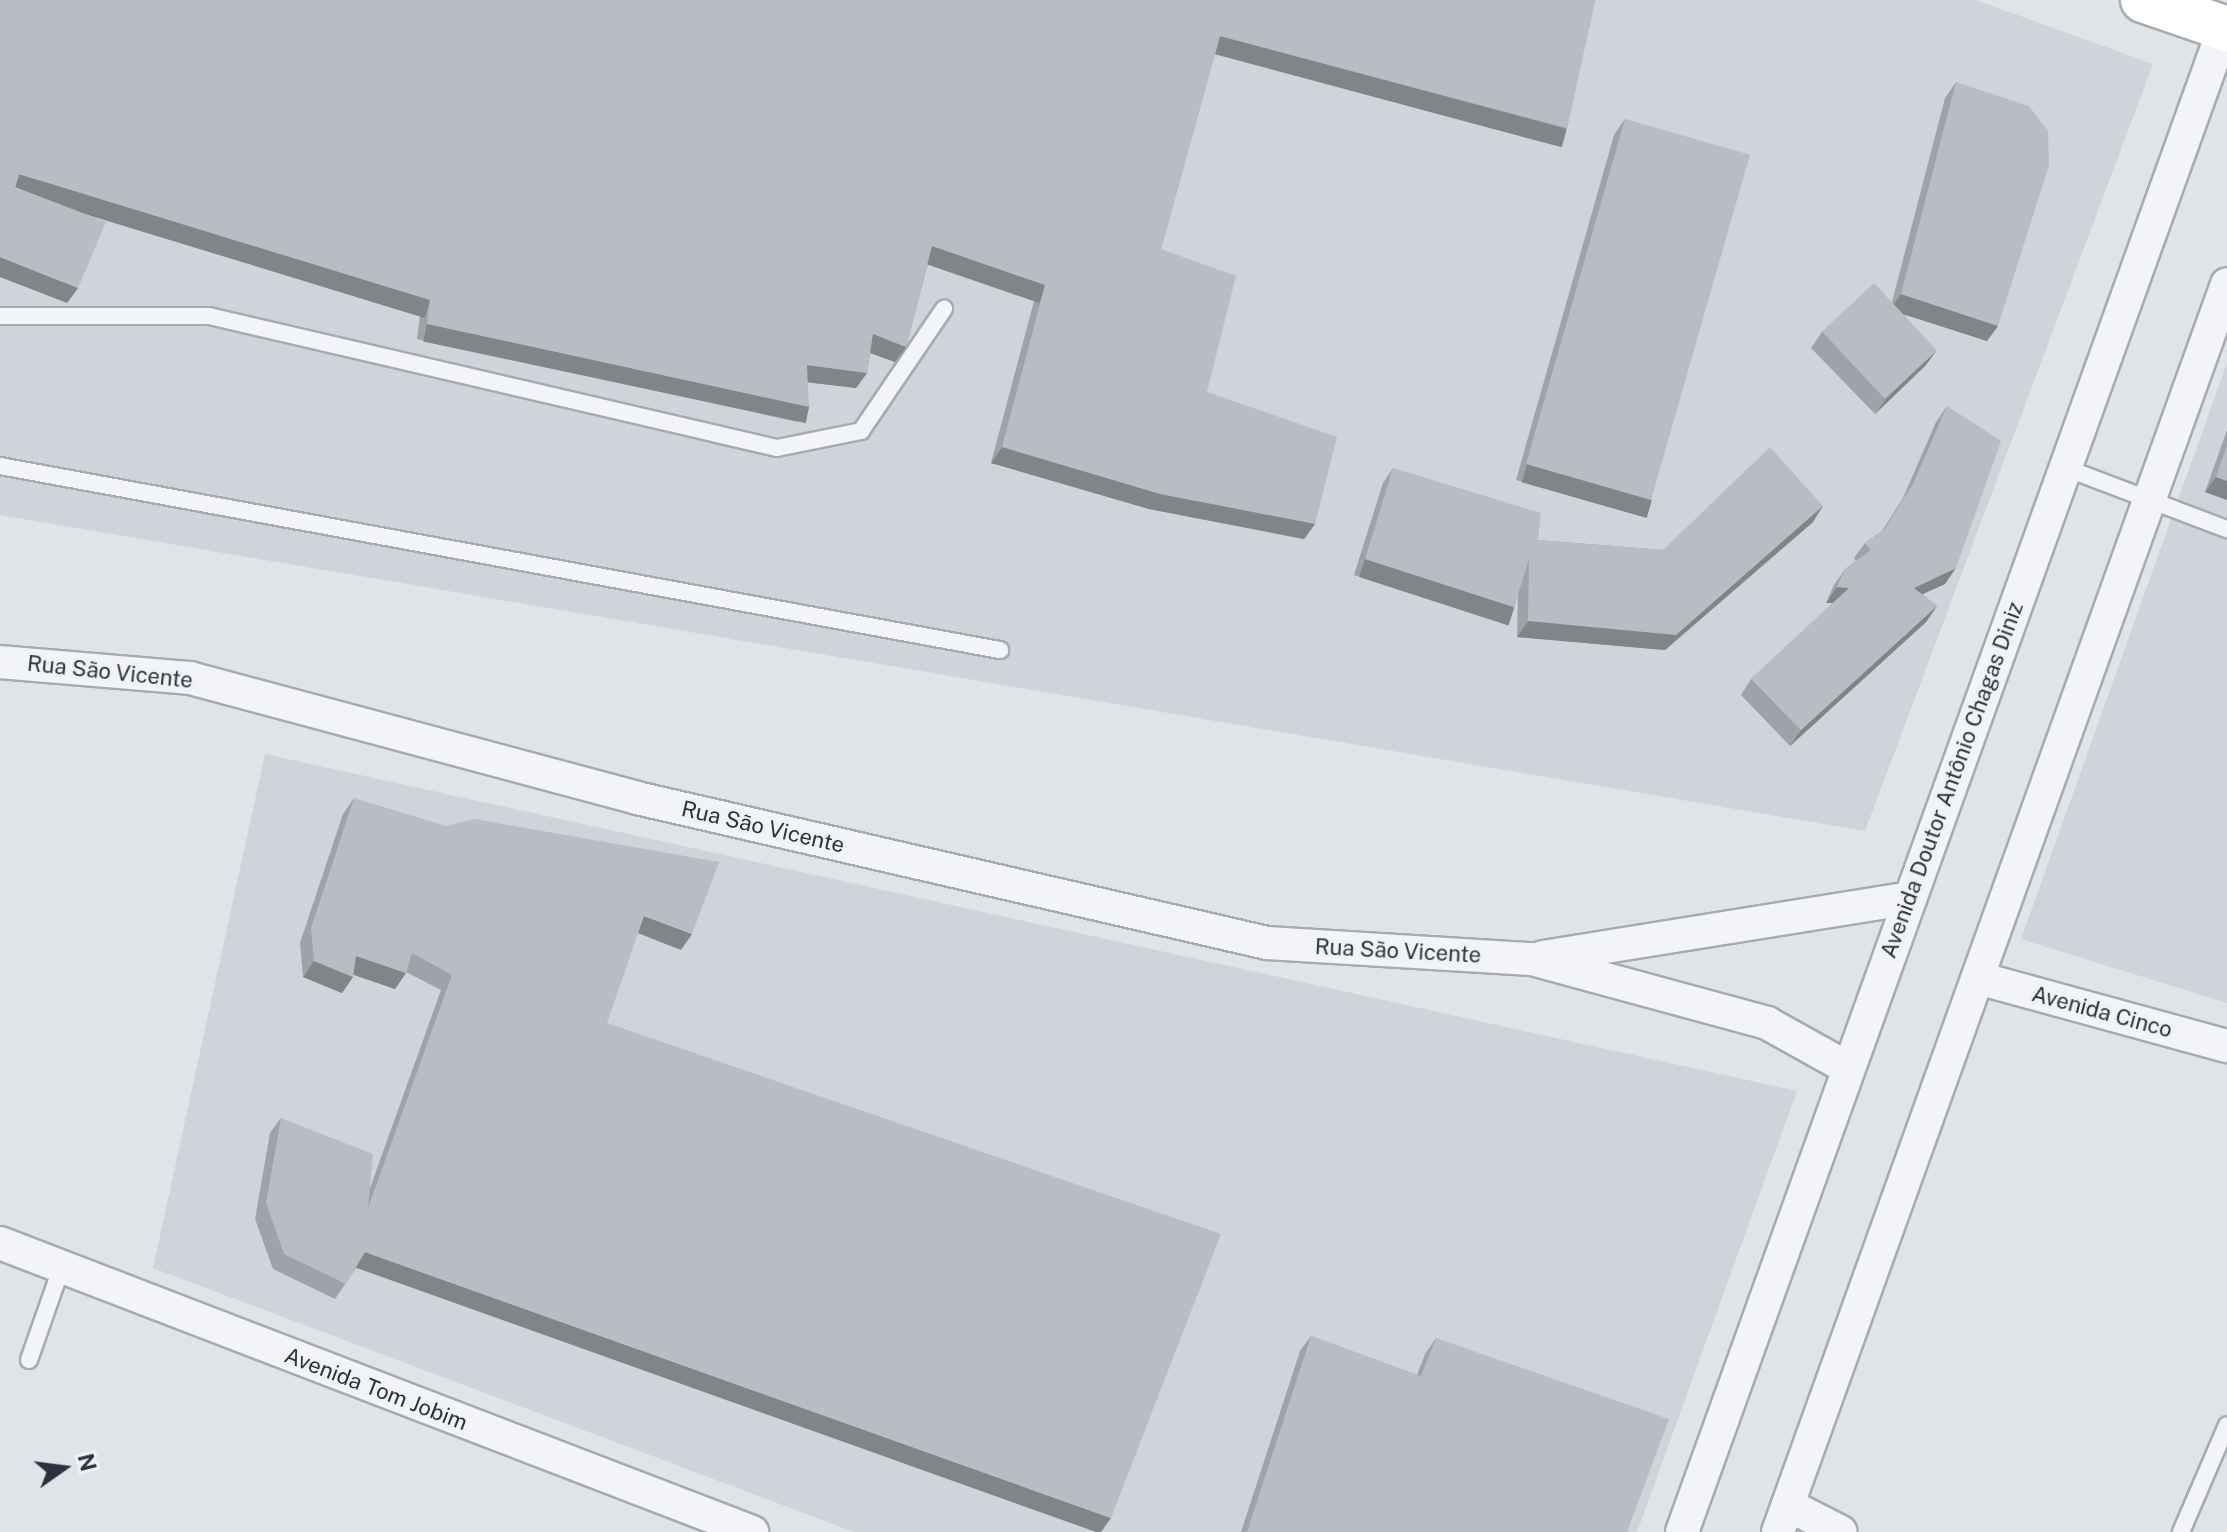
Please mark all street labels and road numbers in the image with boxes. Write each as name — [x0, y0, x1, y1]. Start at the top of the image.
street label: Avenida Doutor Antônio Chagas Diniz — [1875, 598, 2029, 962]
street label: Rua São Vicente — [26, 650, 194, 694]
street label: Rua São Vicente — [679, 795, 847, 859]
street label: Rua São Vicente — [1314, 933, 1482, 969]
street label: Avenida Cinco — [2029, 981, 2175, 1043]
street label: Avenida Tom Jobim — [281, 1342, 471, 1436]

